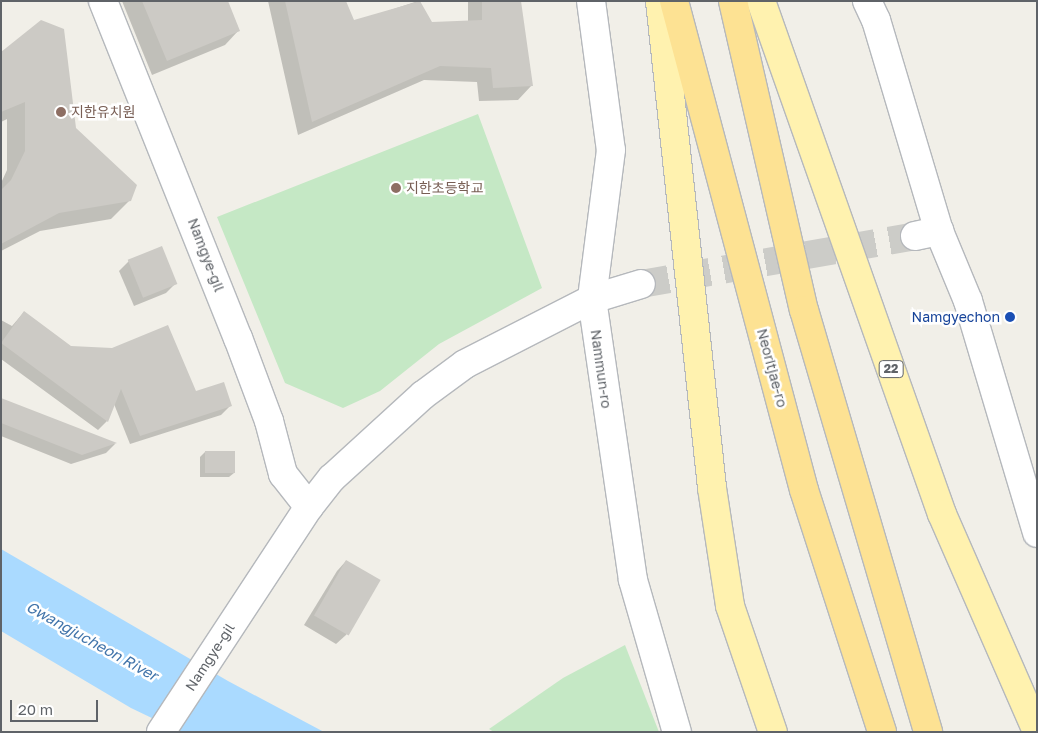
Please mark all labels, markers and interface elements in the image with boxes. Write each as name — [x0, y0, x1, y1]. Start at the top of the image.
place label: 지한유치원 — [71, 104, 135, 120]
marker: 지한유치원 — [55, 106, 67, 118]
place label: 지한초등학교 — [406, 180, 483, 196]
marker: 지한초등학교 — [390, 182, 402, 194]
street label: Namgye-gil — [184, 216, 228, 294]
place label: Namgyechon — [912, 309, 1000, 325]
marker: Namgyechon — [1004, 311, 1016, 323]
street label: Neoritjae-ro — [753, 327, 791, 409]
street label: Nammun-ro — [587, 328, 615, 410]
road number: 22 — [878, 359, 904, 378]
water label: Gwangjucheon River — [23, 597, 161, 685]
street label: Namgye-gil — [182, 620, 238, 694]
scale bar — [12, 690, 100, 722]
text: 20 m — [18, 700, 53, 718]

